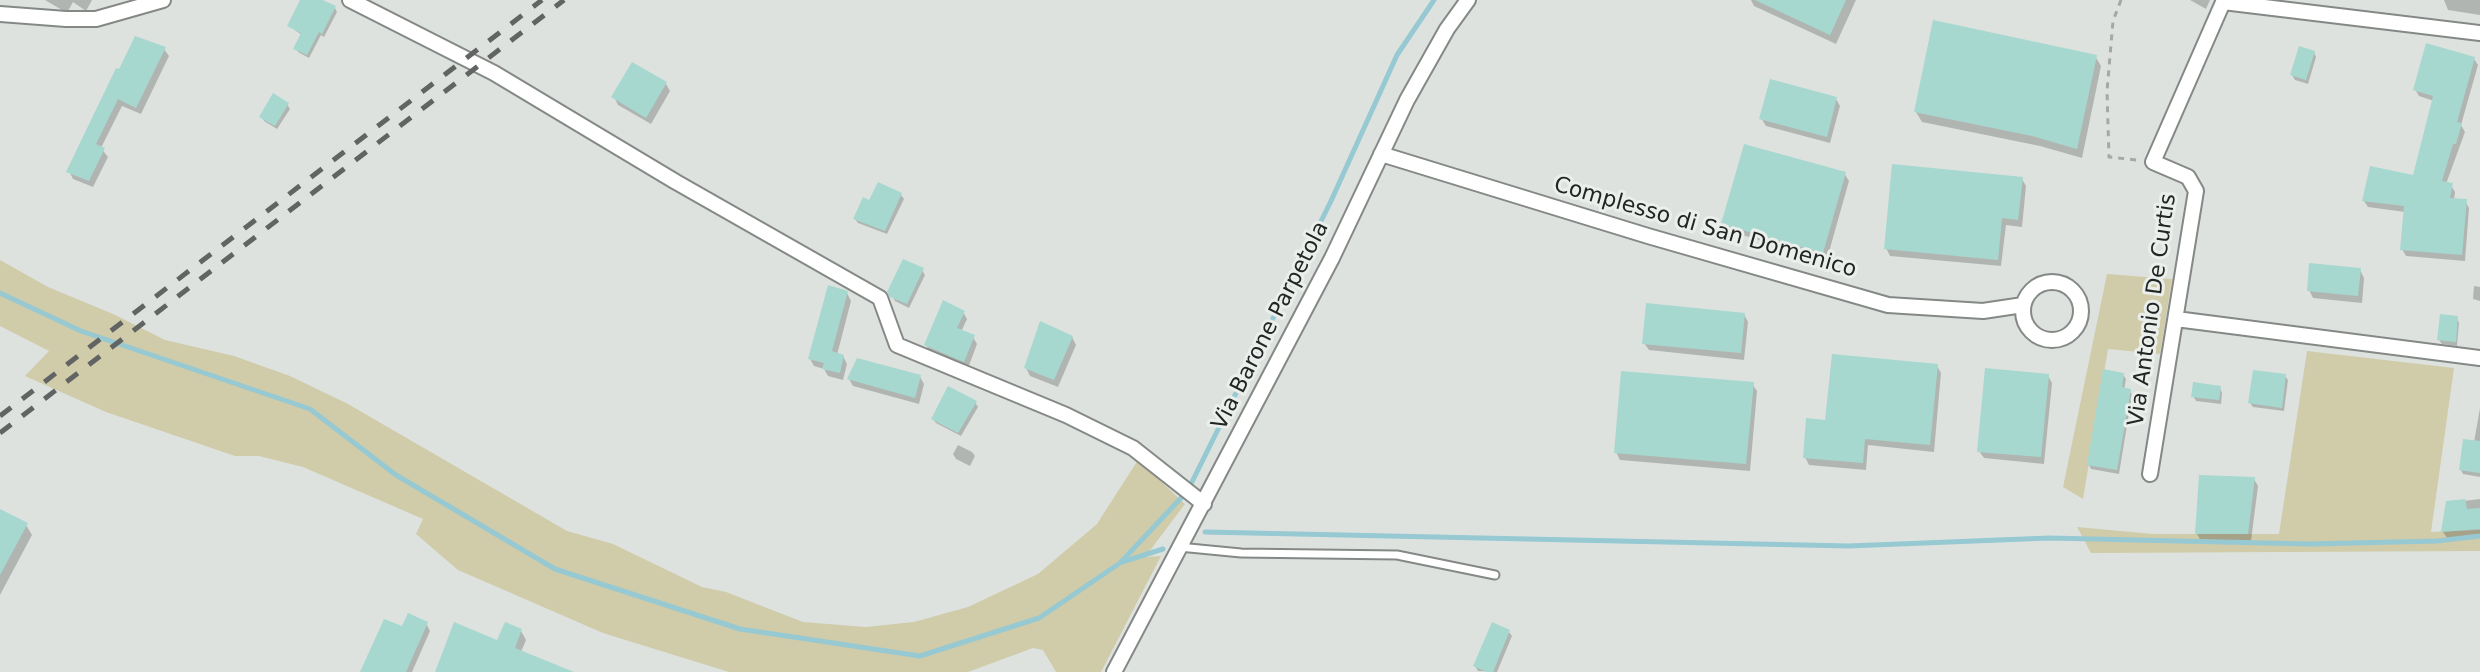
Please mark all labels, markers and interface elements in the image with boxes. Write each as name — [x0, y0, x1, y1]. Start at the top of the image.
street label: Complesso di San Domenico — [1551, 172, 1859, 284]
street label: Via Antonio De Curtis — [2124, 192, 2182, 428]
street label: Via Barone Parpetola — [1207, 217, 1335, 435]

